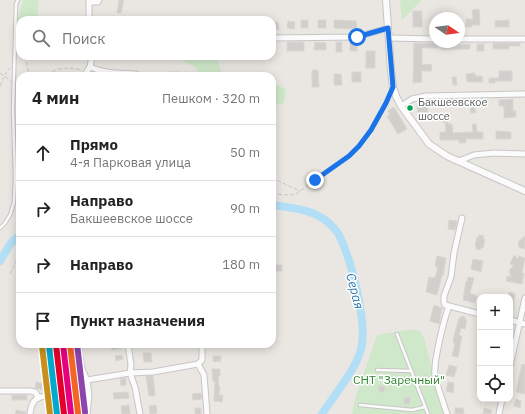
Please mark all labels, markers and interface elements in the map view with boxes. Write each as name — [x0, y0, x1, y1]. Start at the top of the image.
north arrow — [429, 12, 465, 48]
search box — [16, 16, 276, 60]
icon: search — [30, 27, 52, 49]
route start — [348, 28, 366, 46]
text: Поиск — [62, 29, 105, 48]
text: 4 мин — [32, 87, 79, 109]
text: Пешком · 320 m — [162, 90, 260, 107]
place label: Бакшеевское шоссе — [418, 95, 488, 123]
marker: Бакшеевское шоссе — [405, 103, 415, 113]
text: Прямо — [70, 135, 118, 154]
icon: ahead — [32, 142, 54, 164]
text: 50 m — [230, 144, 260, 161]
text: 4-я Парковая улица — [70, 154, 191, 171]
route end — [306, 171, 324, 189]
text: Направо — [70, 191, 133, 210]
icon: right — [32, 198, 54, 220]
text: 90 m — [230, 200, 260, 217]
text: Бакшеевское шоссе — [70, 210, 193, 227]
icon: right — [32, 254, 54, 276]
text: Направо — [70, 255, 133, 274]
text: 180 m — [222, 256, 260, 273]
water label: Серая — [342, 271, 368, 311]
map controls — [477, 294, 513, 402]
button: + — [477, 294, 513, 330]
icon: arrive — [32, 310, 54, 332]
text: Пункт назначения — [70, 311, 205, 330]
button: − — [477, 330, 513, 366]
button: locate — [477, 366, 513, 402]
park label: СНТ "Заречный" — [353, 372, 445, 387]

